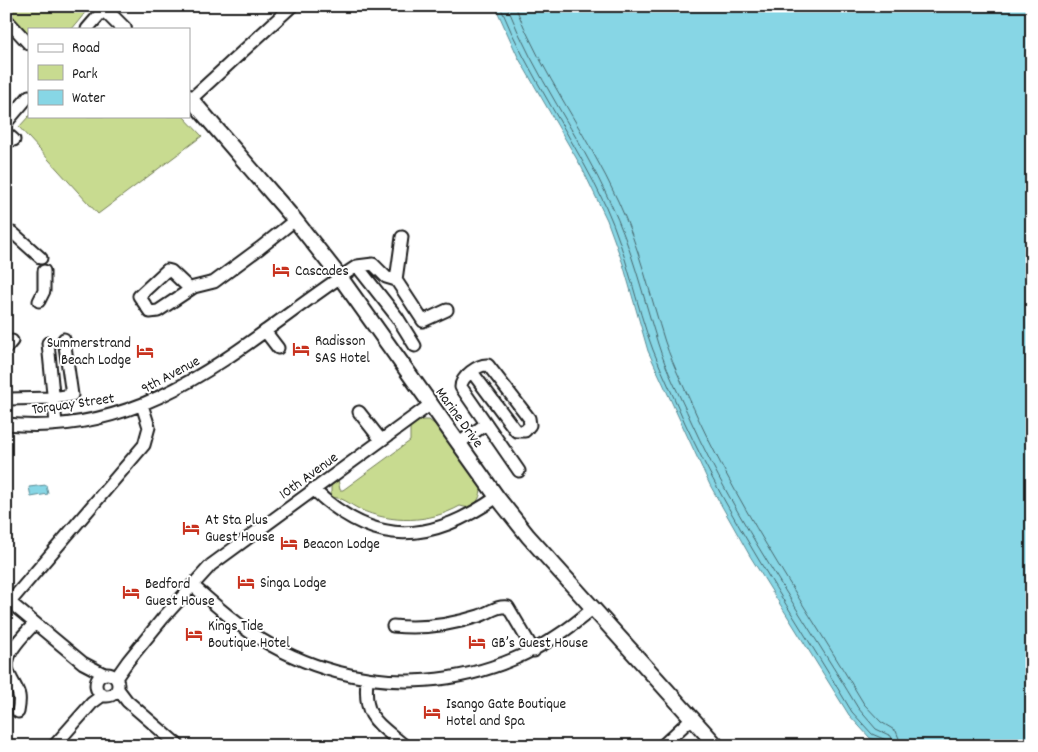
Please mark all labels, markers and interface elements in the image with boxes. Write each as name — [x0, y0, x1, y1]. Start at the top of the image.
legend — [28, 28, 190, 118]
text: Road — [72, 38, 100, 60]
text: Park — [72, 64, 98, 86]
text: Water — [72, 88, 106, 110]
hotel icon: Cascades — [271, 260, 291, 280]
place label: Cascades — [295, 261, 349, 283]
place label: Radisson SAS Hotel — [315, 331, 370, 370]
place label: Summerstrand Beach Lodge — [47, 333, 131, 372]
hotel icon: Radisson SAS Hotel — [291, 339, 311, 359]
hotel icon: Summerstrand Beach Lodge — [135, 341, 155, 361]
street label: 9th Avenue — [138, 351, 205, 400]
street label: Marine Drive — [429, 383, 488, 453]
street label: Torquay Street — [31, 388, 116, 422]
street label: 10th Avenue — [275, 447, 344, 506]
place label: At Sta Plus Guest House — [205, 510, 275, 549]
hotel icon: At Sta Plus Guest House — [181, 518, 201, 538]
hotel icon: Beacon Lodge — [279, 533, 299, 553]
place label: Beacon Lodge — [303, 534, 380, 556]
hotel icon: Singa Lodge — [236, 572, 256, 592]
place label: Singa Lodge — [260, 573, 327, 595]
place label: Bedford Guest House — [145, 574, 215, 613]
hotel icon: Bedford Guest House — [121, 582, 141, 602]
place label: Kings Tide Boutique Hotel — [208, 616, 290, 655]
hotel icon: Kings Tide Boutique Hotel — [184, 624, 204, 644]
hotel icon: GB’s Guest House — [467, 632, 487, 652]
place label: GB’s Guest House — [491, 633, 588, 655]
place label: Isango Gate Boutique Hotel and Spa — [446, 694, 566, 733]
hotel icon: Isango Gate Boutique Hotel and Spa — [422, 702, 442, 722]

